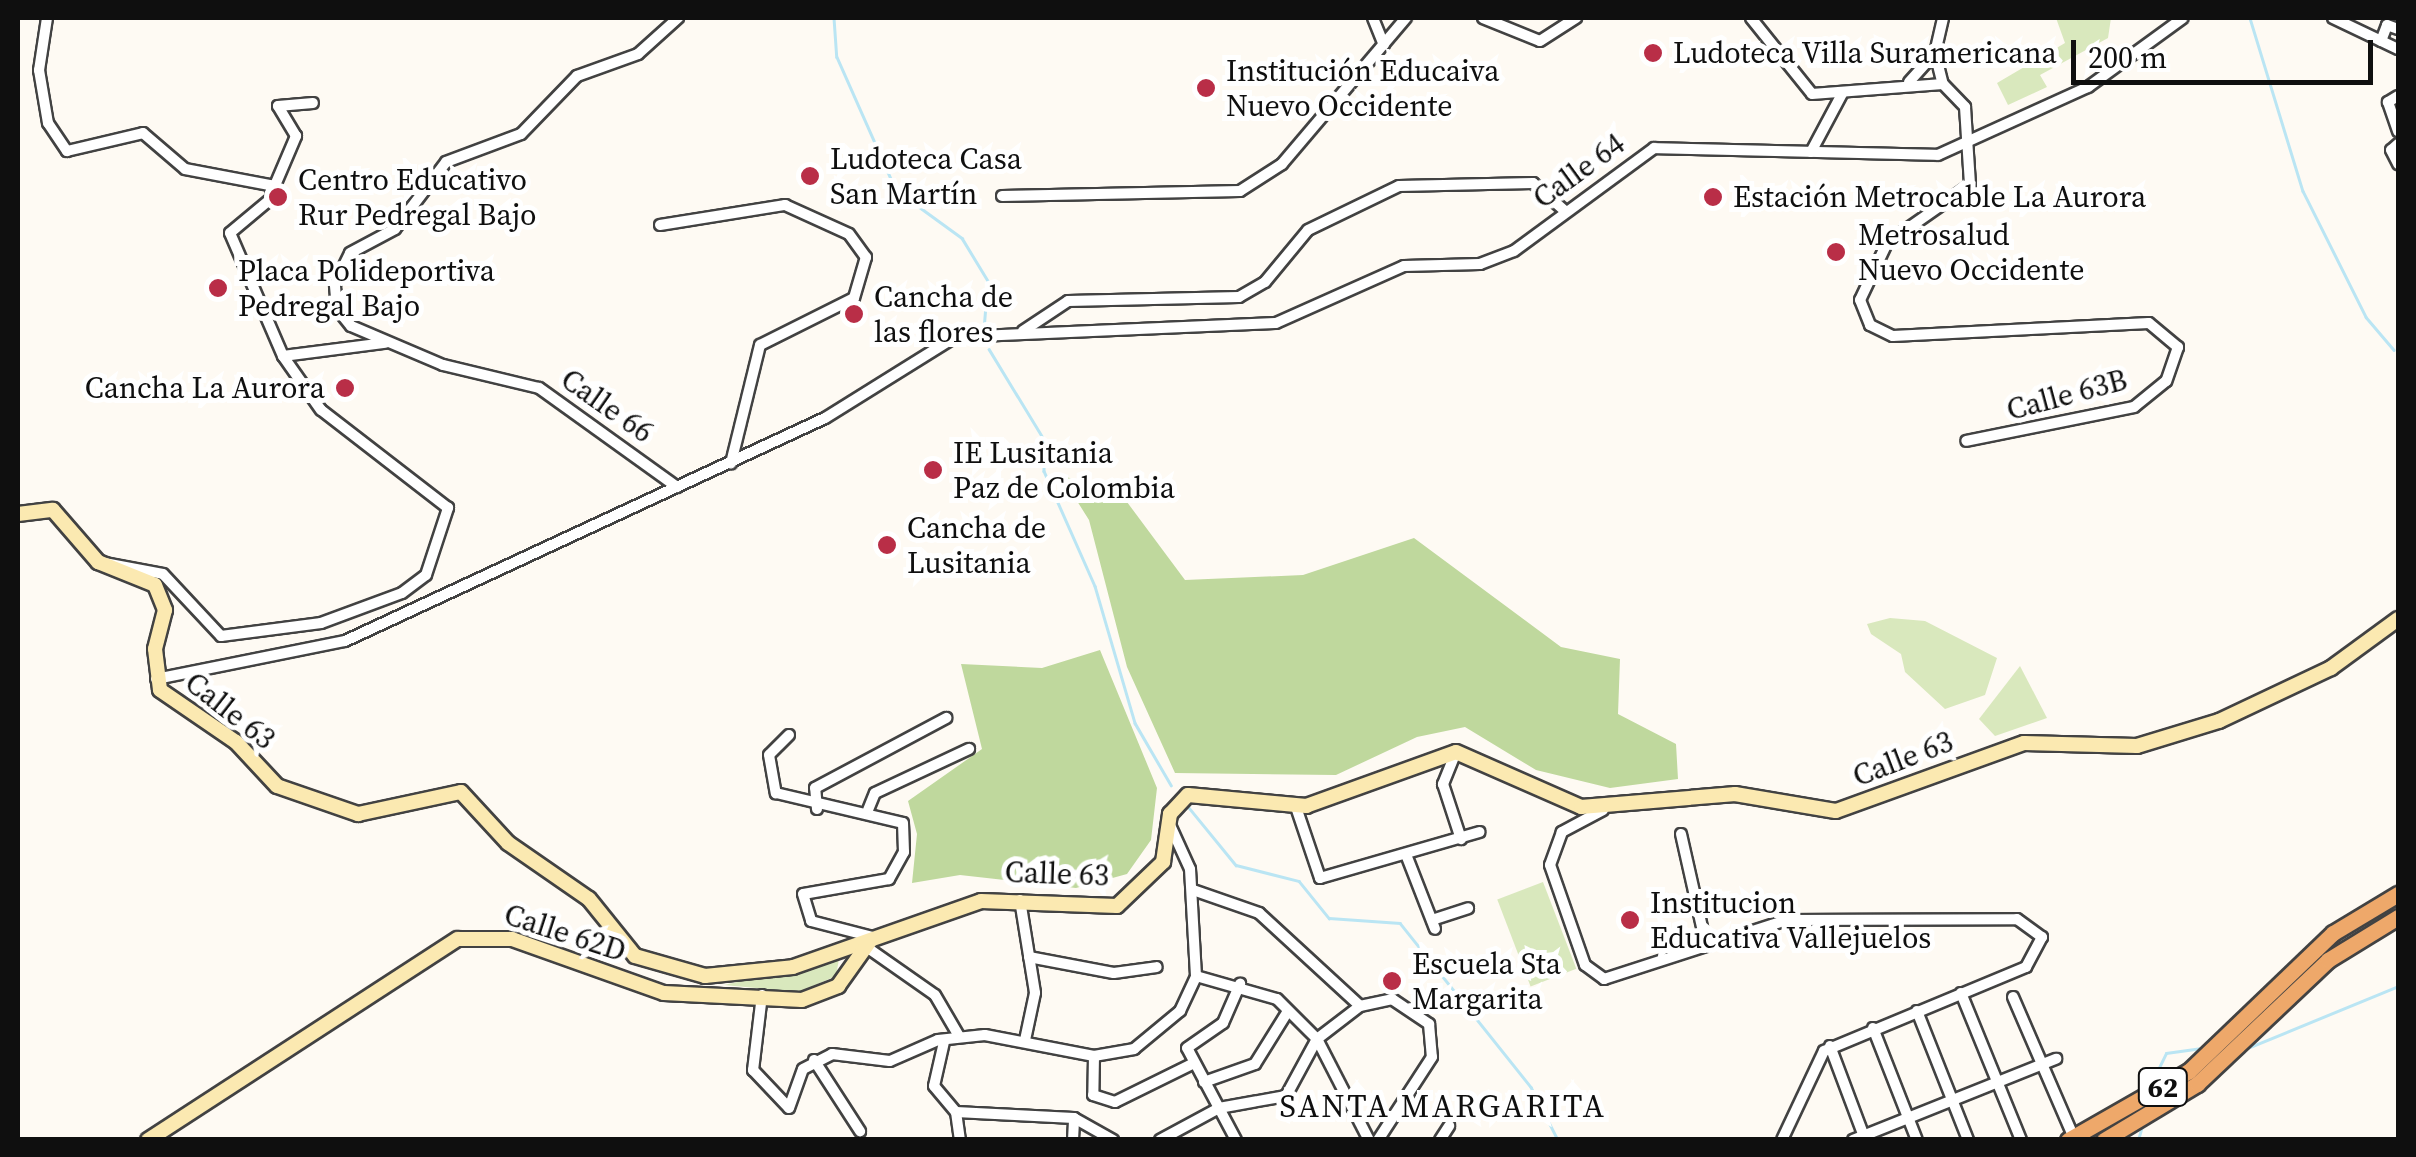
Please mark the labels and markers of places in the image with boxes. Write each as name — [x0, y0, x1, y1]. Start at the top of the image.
place label: Ludoteca Villa Suramericana — [1673, 35, 2058, 71]
marker: Ludoteca Villa Suramericana — [1642, 42, 1664, 64]
place label: Institución Educaiva Nuevo Occidente — [1226, 53, 1500, 124]
marker: Institución Educaiva Nuevo Occidente — [1195, 77, 1217, 99]
place label: Ludoteca Casa San Martín — [830, 141, 1022, 212]
place label: Centro Educativo Rur Pedregal Bajo — [298, 162, 536, 232]
marker: Ludoteca Casa San Martín — [799, 165, 821, 187]
place label: Estación Metrocable La Aurora — [1733, 179, 2146, 215]
marker: Centro Educativo Rur Pedregal Bajo — [267, 186, 289, 208]
marker: Estación Metrocable La Aurora — [1702, 186, 1724, 208]
place label: Metrosalud Nuevo Occidente — [1858, 217, 2084, 288]
marker: Metrosalud Nuevo Occidente — [1823, 239, 1849, 265]
place label: Placa Polideportiva Pedregal Bajo — [238, 253, 495, 324]
marker: Placa Polideportiva Pedregal Bajo — [207, 277, 229, 299]
place label: Cancha de las flores — [874, 279, 1013, 350]
marker: Cancha de las flores — [843, 303, 865, 325]
place label: Cancha La Aurora — [85, 370, 325, 406]
marker: Cancha La Aurora — [334, 377, 356, 399]
place label: IE Lusitania Paz de Colombia — [953, 435, 1175, 506]
marker: IE Lusitania Paz de Colombia — [922, 459, 944, 481]
place label: Cancha de Lusitania — [907, 510, 1046, 580]
marker: Cancha de Lusitania — [876, 534, 898, 556]
place label: Institucion Educativa Vallejuelos — [1650, 885, 1932, 956]
marker: Institucion Educativa Vallejuelos — [1619, 909, 1641, 931]
place label: Escuela Sta Margarita — [1412, 946, 1561, 1016]
marker: Escuela Sta Margarita — [1381, 970, 1403, 992]

